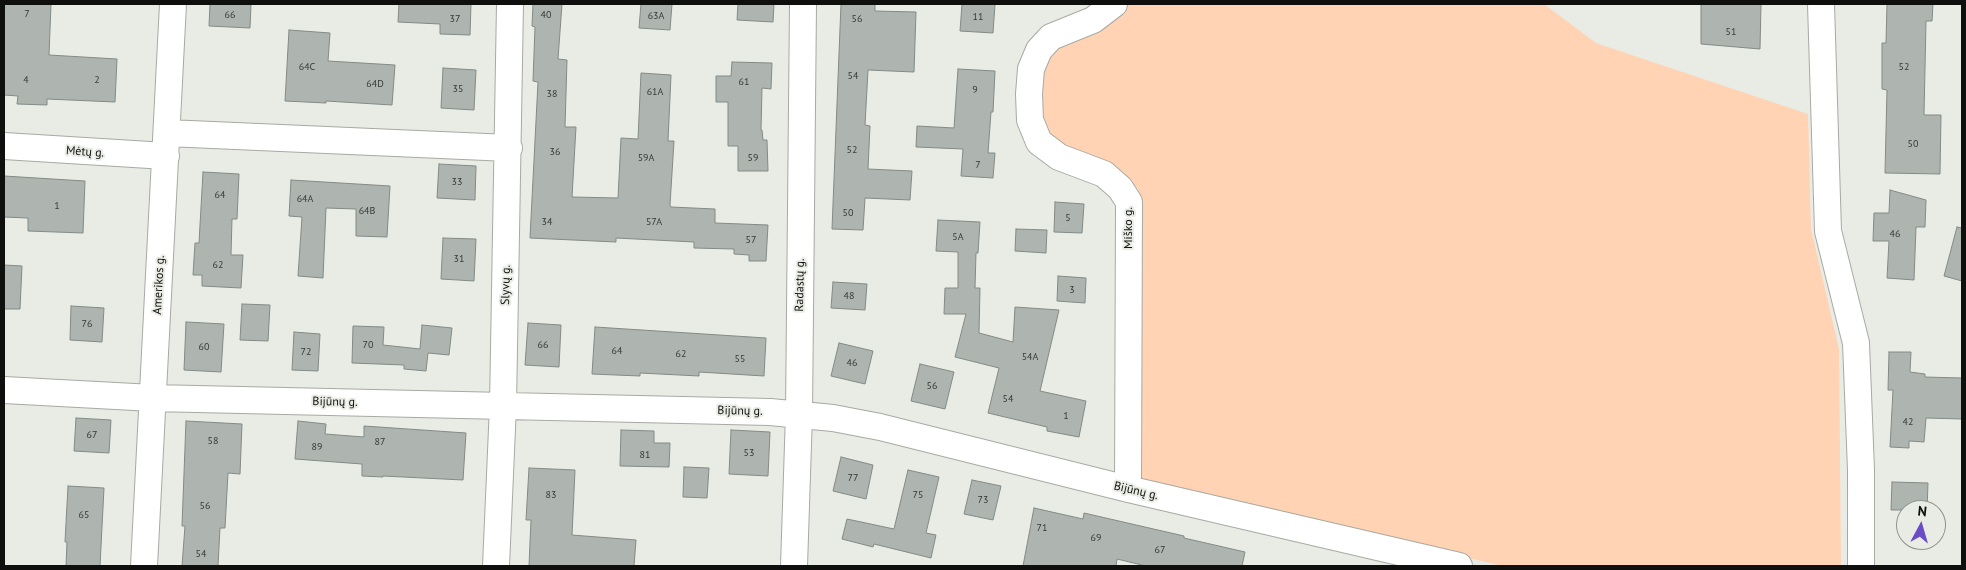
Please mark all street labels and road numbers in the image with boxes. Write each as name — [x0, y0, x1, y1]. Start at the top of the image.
street label: Mėtų g. — [65, 143, 105, 161]
street label: Miško g. — [1122, 207, 1136, 249]
street label: Amerikos g. — [150, 255, 168, 315]
street label: Radastų g. — [792, 258, 808, 312]
street label: Slyvų g. — [498, 265, 514, 305]
street label: Bijūnų g. — [312, 394, 358, 410]
street label: Bijūnų g. — [717, 403, 763, 419]
street label: Bijūnų g. — [1112, 479, 1160, 503]

